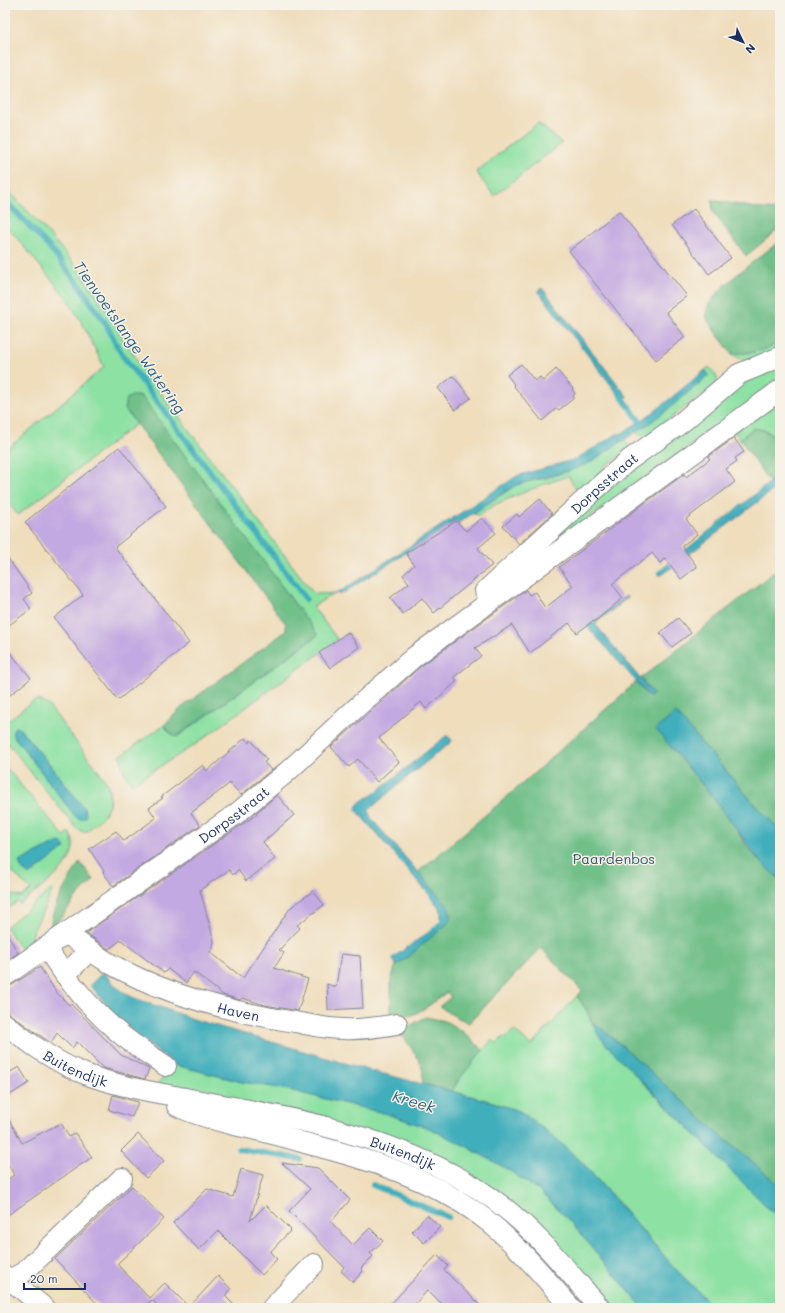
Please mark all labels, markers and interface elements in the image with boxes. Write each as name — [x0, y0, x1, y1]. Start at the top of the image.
north arrow — [723, 22, 763, 62]
text: N — [742, 41, 759, 57]
water label: Tienvoetslange Watering — [70, 257, 191, 418]
street label: Dorpsstraat — [566, 447, 641, 518]
street label: Dorpsstraat — [194, 781, 273, 847]
park label: Paardenbos — [573, 849, 655, 868]
street label: Haven — [215, 997, 261, 1025]
street label: Buitendijk — [40, 1045, 110, 1091]
water label: Kreek — [390, 1085, 439, 1117]
street label: Buitendijk — [368, 1131, 439, 1174]
scale bar — [24, 1265, 85, 1291]
text: 20 m — [30, 1270, 58, 1286]

